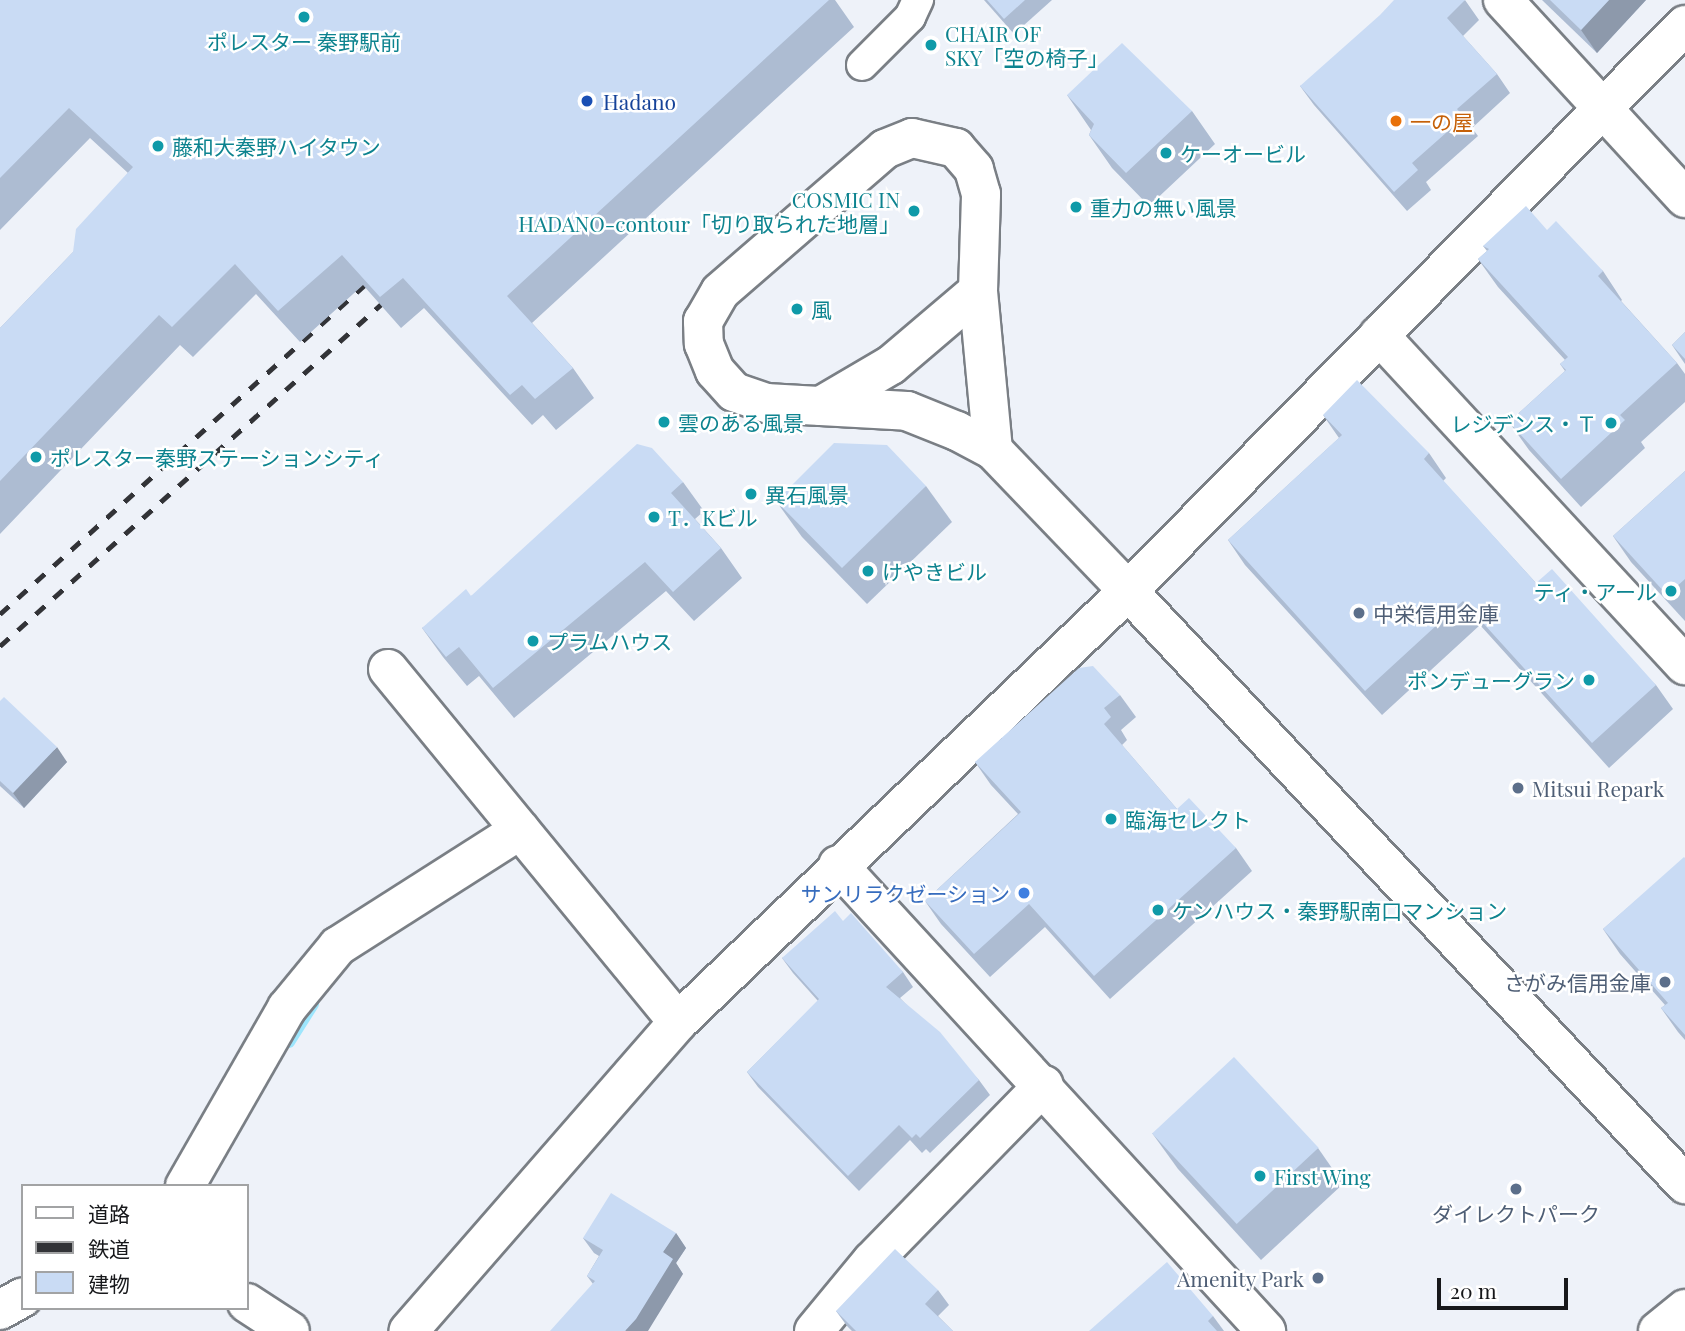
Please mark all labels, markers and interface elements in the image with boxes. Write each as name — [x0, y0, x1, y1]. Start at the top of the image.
marker: ポレスター 秦野駅前 — [296, 9, 312, 25]
place label: CHAIR OF SKY「空の椅子」 — [945, 20, 1109, 70]
place label: ポレスター 秦野駅前 — [207, 28, 401, 54]
marker: CHAIR OF SKY「空の椅子」 — [923, 37, 939, 53]
place label: Hadano — [603, 88, 676, 114]
marker: Hadano — [577, 91, 597, 111]
place label: 一の屋 — [1410, 108, 1473, 134]
marker: 一の屋 — [1388, 113, 1404, 129]
place label: 藤和大秦野ハイタウン — [172, 133, 382, 159]
marker: 藤和大秦野ハイタウン — [150, 138, 166, 154]
place label: ケーオービル — [1180, 140, 1306, 166]
marker: ケーオービル — [1158, 145, 1174, 161]
place label: COSMIC IN HADANO-contour「切り取られた地層」 — [518, 186, 900, 236]
place label: 重力の無い風景 — [1090, 194, 1237, 220]
marker: 重力の無い風景 — [1068, 199, 1084, 215]
marker: COSMIC IN HADANO-contour「切り取られた地層」 — [906, 203, 922, 219]
place label: 風 — [811, 296, 832, 322]
marker: 風 — [789, 301, 805, 317]
place label: 雲のある風景 — [678, 409, 804, 435]
place label: レジデンス・Ｔ — [1450, 410, 1597, 436]
marker: 雲のある風景 — [656, 414, 672, 430]
marker: レジデンス・Ｔ — [1603, 415, 1619, 431]
place label: ポレスター秦野ステーションシティ — [50, 444, 386, 470]
marker: ポレスター秦野ステーションシティ — [28, 449, 44, 465]
place label: 異石風景 — [765, 481, 849, 507]
marker: 異石風景 — [743, 486, 759, 502]
place label: T．Kビル — [668, 504, 758, 530]
marker: T．Kビル — [646, 509, 662, 525]
place label: けやきビル — [882, 558, 987, 584]
marker: けやきビル — [860, 563, 876, 579]
place label: ティ・アール — [1532, 578, 1657, 604]
marker: ティ・アール — [1663, 583, 1679, 599]
place label: 中栄信用金庫 — [1373, 600, 1499, 626]
marker: 中栄信用金庫 — [1351, 605, 1367, 621]
place label: プラムハウス — [547, 628, 673, 654]
marker: プラムハウス — [525, 633, 541, 649]
place label: ポンデューグラン — [1407, 667, 1575, 693]
marker: ポンデューグラン — [1581, 672, 1597, 688]
place label: Mitsui Repark — [1532, 775, 1664, 801]
marker: Mitsui Repark — [1510, 780, 1526, 796]
place label: 臨海セレクト — [1125, 806, 1251, 832]
marker: 臨海セレクト — [1103, 811, 1119, 827]
place label: サンリラクゼーション — [800, 880, 1010, 906]
marker: サンリラクゼーション — [1016, 885, 1032, 901]
place label: ケンハウス・秦野駅南口マンション — [1172, 897, 1508, 923]
marker: ケンハウス・秦野駅南口マンション — [1150, 902, 1166, 918]
place label: さがみ信用金庫 — [1504, 969, 1651, 995]
marker: さがみ信用金庫 — [1657, 974, 1673, 990]
place label: First Wing — [1274, 1163, 1372, 1189]
marker: First Wing — [1252, 1168, 1268, 1184]
marker: ダイレクトパーク — [1508, 1181, 1524, 1197]
legend — [21, 1184, 248, 1310]
text: 道路 — [88, 1199, 130, 1227]
place label: ダイレクトパーク — [1432, 1200, 1600, 1226]
text: 鉄道 — [88, 1234, 130, 1262]
scale bar — [1440, 1264, 1571, 1308]
place label: Amenity Park — [1176, 1265, 1304, 1291]
text: 建物 — [88, 1269, 130, 1297]
marker: Amenity Park — [1310, 1270, 1326, 1286]
text: 20 m — [1450, 1276, 1497, 1304]

